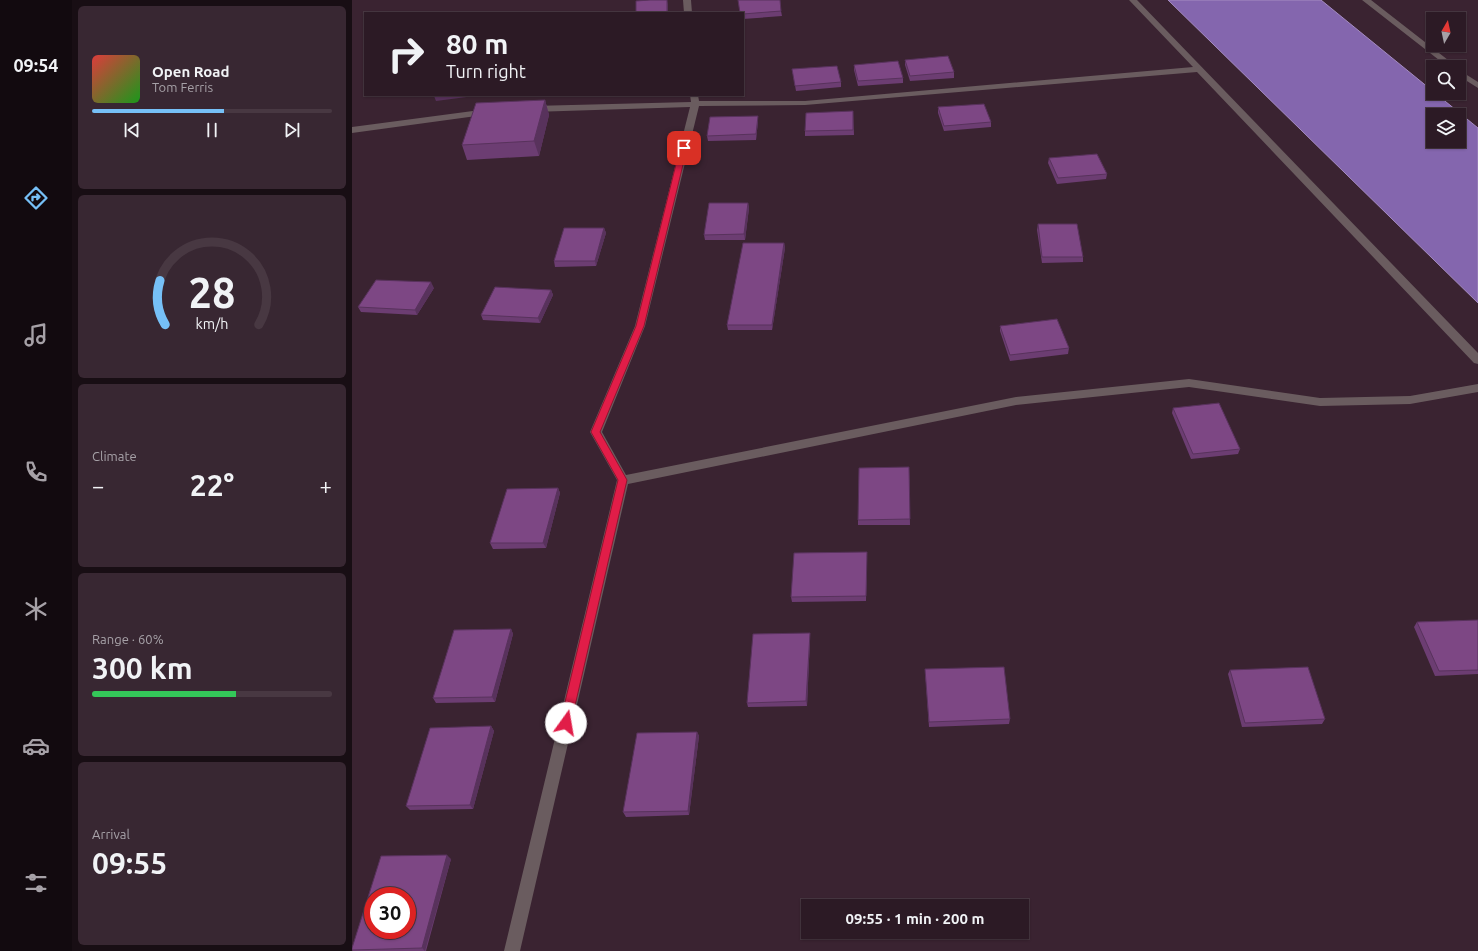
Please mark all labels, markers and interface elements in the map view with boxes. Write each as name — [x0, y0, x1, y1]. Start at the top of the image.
north arrow — [1426, 12, 1466, 52]
map controls — [1426, 12, 1466, 148]
icon: right — [380, 28, 432, 80]
text: 80 m — [446, 28, 508, 59]
text: 09:54 — [13, 55, 59, 75]
button: search — [1426, 60, 1466, 100]
text: Turn right — [446, 61, 526, 81]
text: Open Road — [152, 63, 229, 80]
text: Tom Ferris — [152, 80, 213, 94]
button: layers — [1426, 108, 1466, 148]
icon: previous — [121, 119, 143, 141]
icon: pause — [201, 119, 223, 141]
icon: next — [281, 119, 303, 141]
pin — [667, 131, 701, 165]
icon: arrive — [673, 137, 695, 159]
icon: directions — [22, 184, 50, 212]
text: 28 — [189, 268, 235, 315]
text: km/h — [196, 315, 228, 331]
icon: music — [22, 321, 50, 349]
text: Climate — [92, 449, 137, 463]
icon: phone — [22, 458, 50, 486]
text: 22° — [190, 468, 234, 502]
text: − — [92, 473, 104, 498]
text: + — [320, 473, 332, 498]
icon: climate — [22, 595, 50, 623]
text: Range · 60% — [92, 632, 164, 646]
text: 300 km — [92, 651, 193, 685]
position arrow — [545, 702, 587, 744]
icon: car — [22, 732, 50, 760]
text: Arrival — [92, 827, 130, 841]
text: 09:55 — [92, 846, 167, 880]
icon: filters — [22, 869, 50, 897]
speed limit sign: 30 — [364, 887, 416, 939]
text: 09:55 · 1 min · 200 m — [846, 910, 984, 927]

